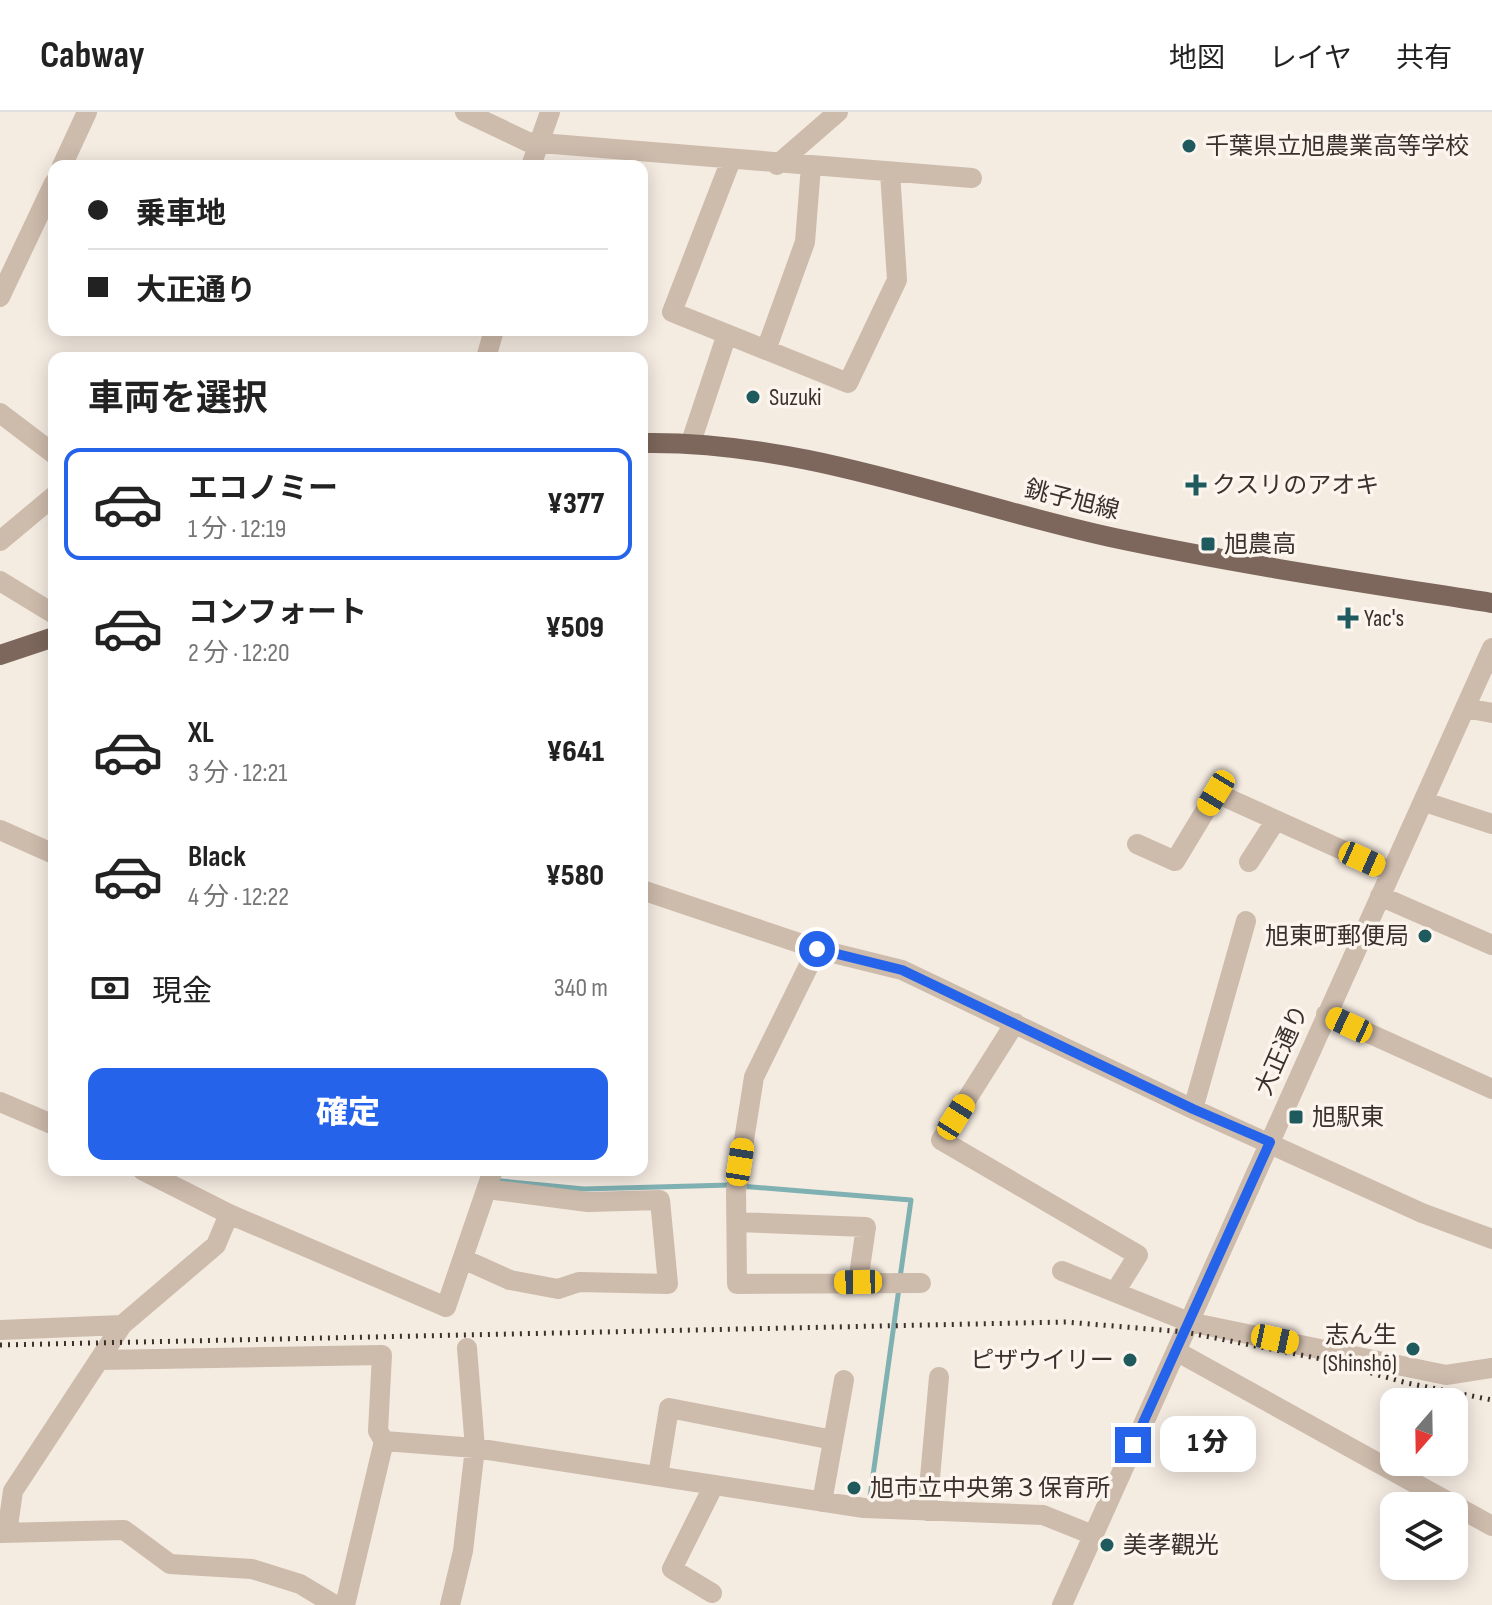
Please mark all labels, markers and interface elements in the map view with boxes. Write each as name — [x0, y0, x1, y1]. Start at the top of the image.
text: Cabway — [40, 33, 145, 78]
text: 地図 — [1169, 42, 1225, 75]
text: レイヤ — [1269, 42, 1352, 75]
text: 共有 — [1396, 42, 1452, 75]
place label: 千葉県立旭農業高等学校 — [1205, 132, 1469, 161]
marker: 千葉県立旭農業高等学校 — [1180, 137, 1198, 155]
text: 乗車地 — [136, 196, 226, 232]
text: 大正通り — [136, 273, 256, 309]
text: 車両を選択 — [88, 378, 268, 421]
place label: Suzuki — [769, 383, 822, 412]
marker: Suzuki — [744, 388, 762, 406]
icon: car — [92, 468, 164, 540]
text: エコノミー — [188, 471, 338, 507]
place label: クスリのアオキ — [1212, 471, 1379, 500]
street label: 銚子旭線 — [1022, 474, 1122, 526]
marker: クスリのアオキ — [1187, 476, 1205, 494]
text: ¥377 — [547, 486, 604, 522]
text: 1 分 · 12:19 — [188, 514, 286, 545]
place label: 旭農高 — [1224, 530, 1296, 559]
marker: 旭農高 — [1199, 535, 1217, 553]
icon: car — [92, 592, 164, 664]
text: コンフォート — [188, 595, 367, 631]
place label: Yac's — [1364, 604, 1404, 633]
marker: Yac's — [1339, 609, 1357, 627]
text: ¥509 — [545, 610, 604, 646]
text: 2 分 · 12:20 — [188, 638, 290, 669]
text: XL — [188, 715, 214, 751]
icon: car — [92, 716, 164, 788]
text: ¥641 — [547, 734, 604, 770]
text: 3 分 · 12:21 — [188, 758, 287, 789]
car — [1193, 766, 1239, 820]
car — [1335, 838, 1389, 880]
text: Black — [188, 839, 246, 875]
icon: car — [92, 840, 164, 912]
text: ¥580 — [545, 858, 604, 894]
text: 4 分 · 12:22 — [188, 882, 289, 913]
place label: 旭東町郵便局 — [1265, 922, 1409, 951]
marker: 旭東町郵便局 — [1416, 927, 1434, 945]
route start — [799, 931, 835, 967]
icon: cash — [88, 966, 132, 1010]
text: 340 m — [554, 973, 608, 1004]
text: 現金 — [152, 974, 212, 1010]
street label: 大正通り — [1249, 1000, 1315, 1100]
car — [1322, 1004, 1376, 1046]
button: 確定 — [88, 1068, 608, 1160]
car — [933, 1090, 979, 1144]
place label: 旭駅東 — [1312, 1103, 1384, 1132]
marker: 旭駅東 — [1287, 1108, 1305, 1126]
car — [724, 1136, 756, 1188]
car — [834, 1270, 882, 1294]
place label: 志ん生 (Shinshō) — [1322, 1321, 1397, 1378]
car — [1249, 1322, 1301, 1356]
marker: 志ん生 (Shinshō) — [1404, 1340, 1422, 1358]
place label: ピザウイリー — [970, 1346, 1114, 1375]
marker: ピザウイリー — [1121, 1351, 1139, 1369]
north arrow — [1380, 1388, 1468, 1476]
map controls — [1380, 1388, 1468, 1580]
callout: 1 分 — [1161, 1417, 1257, 1473]
route end — [1115, 1427, 1151, 1463]
text: 1 分 — [1188, 1428, 1228, 1459]
place label: 旭市立中央第３保育所 — [870, 1474, 1110, 1503]
marker: 旭市立中央第３保育所 — [845, 1479, 863, 1497]
button: layers — [1380, 1492, 1468, 1580]
place label: 美孝觀光 — [1123, 1531, 1219, 1560]
marker: 美孝觀光 — [1098, 1536, 1116, 1554]

